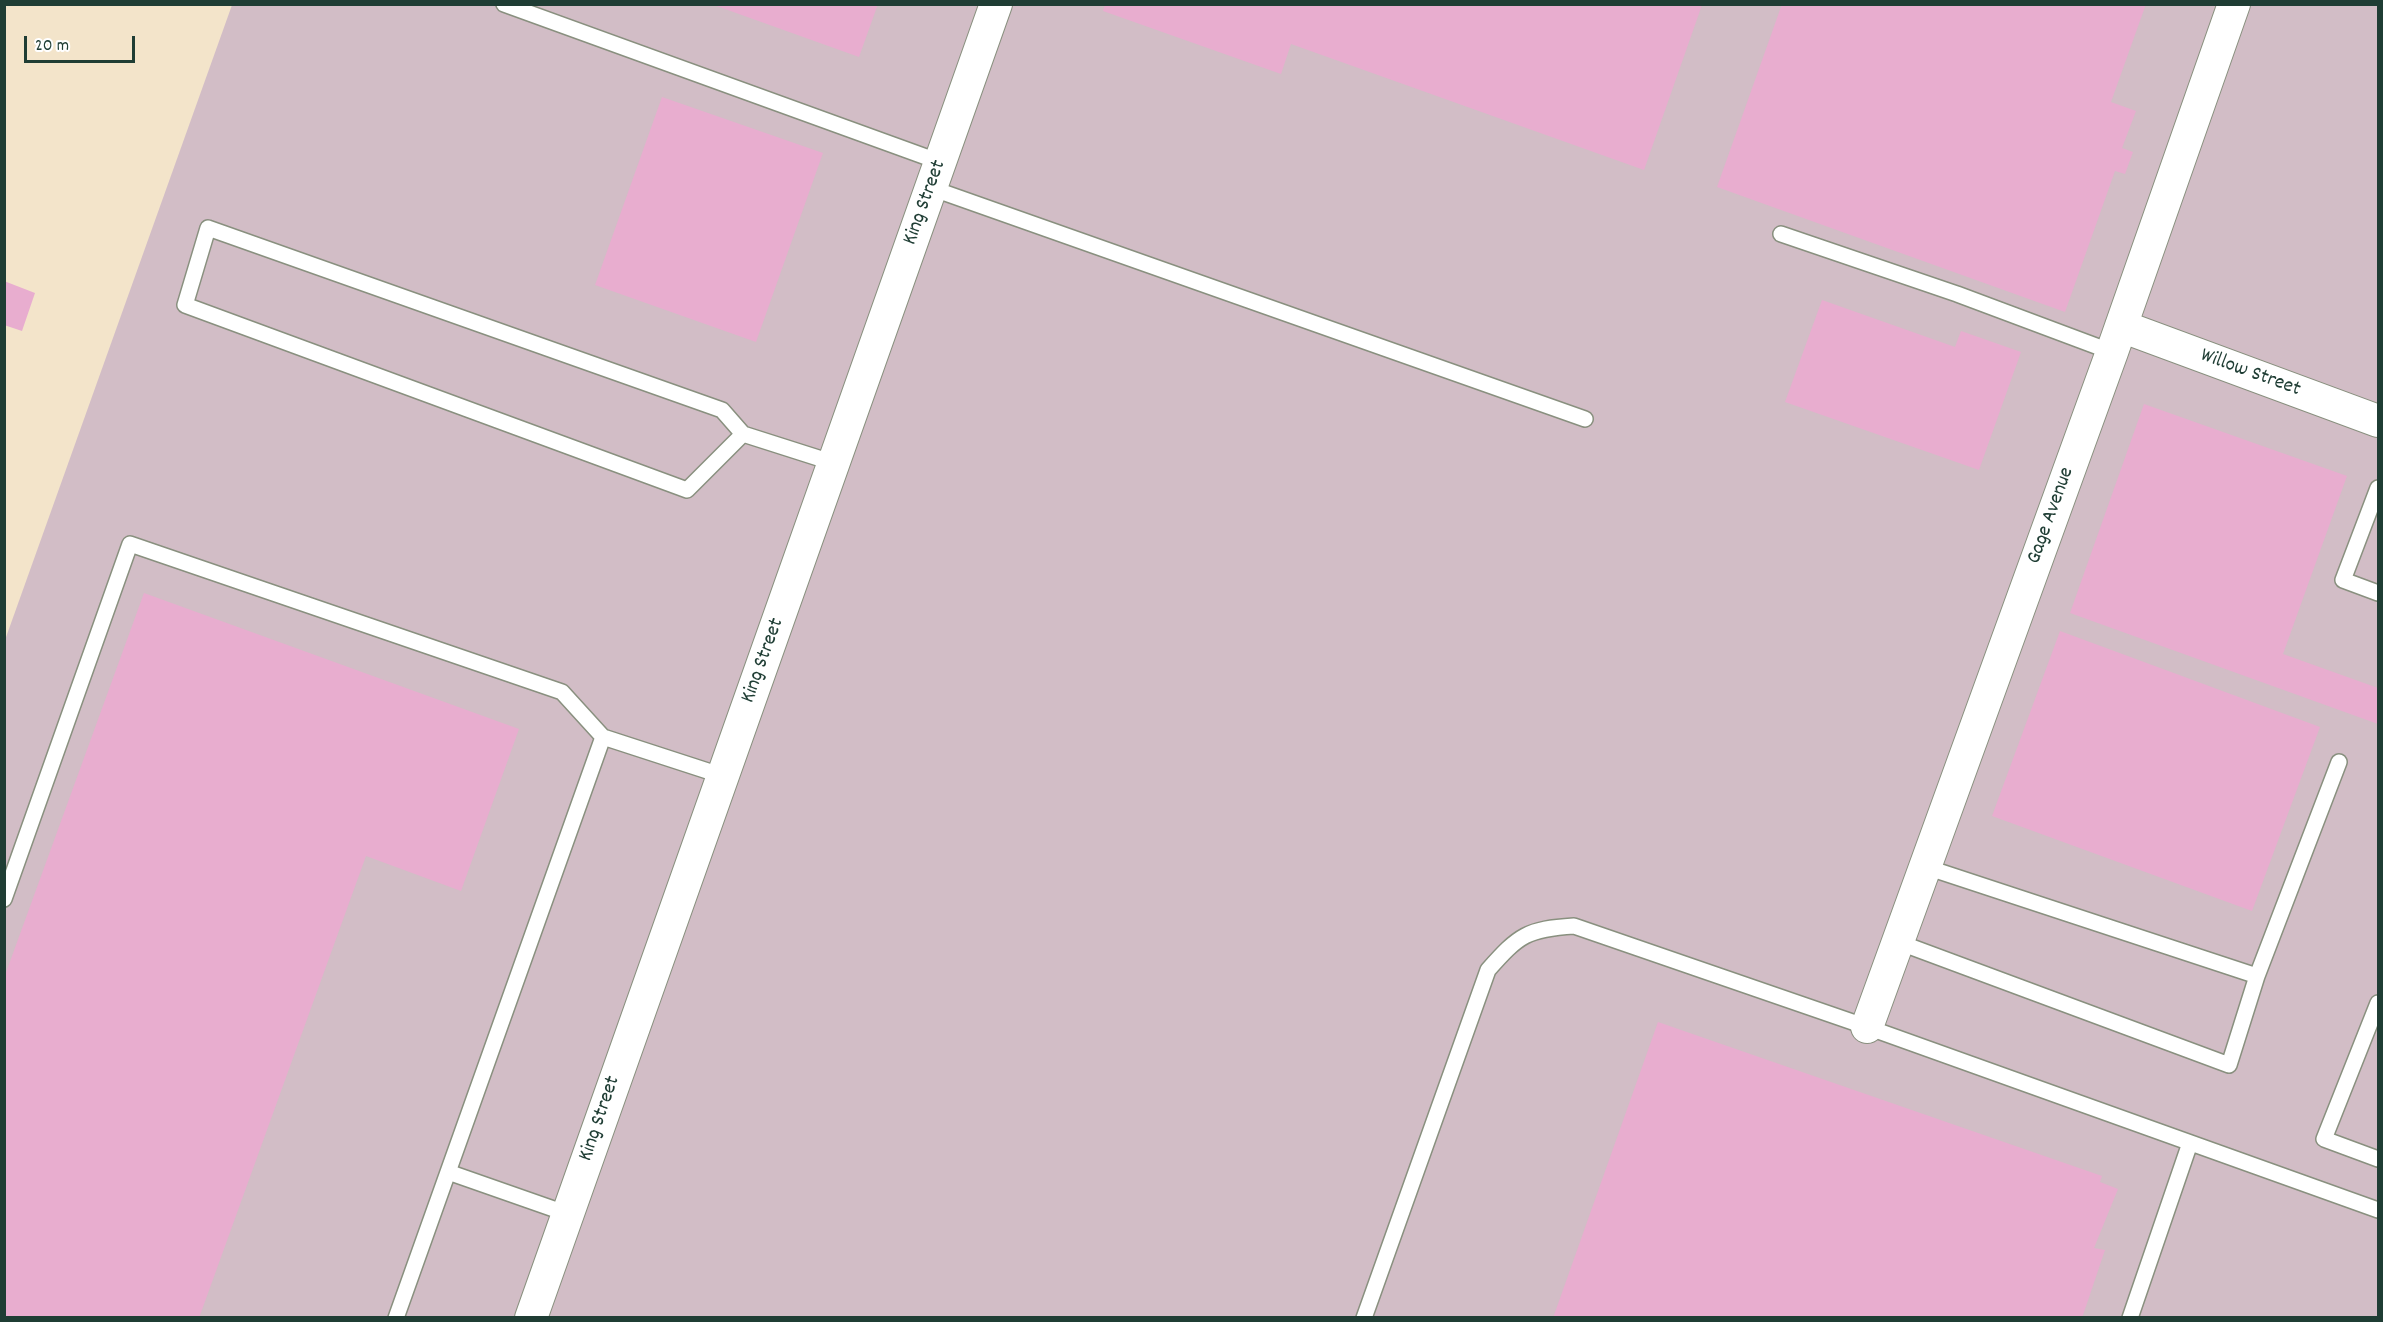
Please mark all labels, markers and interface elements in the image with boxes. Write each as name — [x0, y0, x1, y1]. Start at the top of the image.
scale bar — [27, 24, 138, 62]
text: 20 m — [35, 34, 69, 59]
street label: King Street — [899, 157, 953, 249]
street label: Willow Street — [2197, 344, 2303, 404]
street label: Gage Avenue — [2023, 464, 2081, 568]
street label: King Street — [737, 615, 791, 707]
street label: King Street — [575, 1073, 627, 1165]

